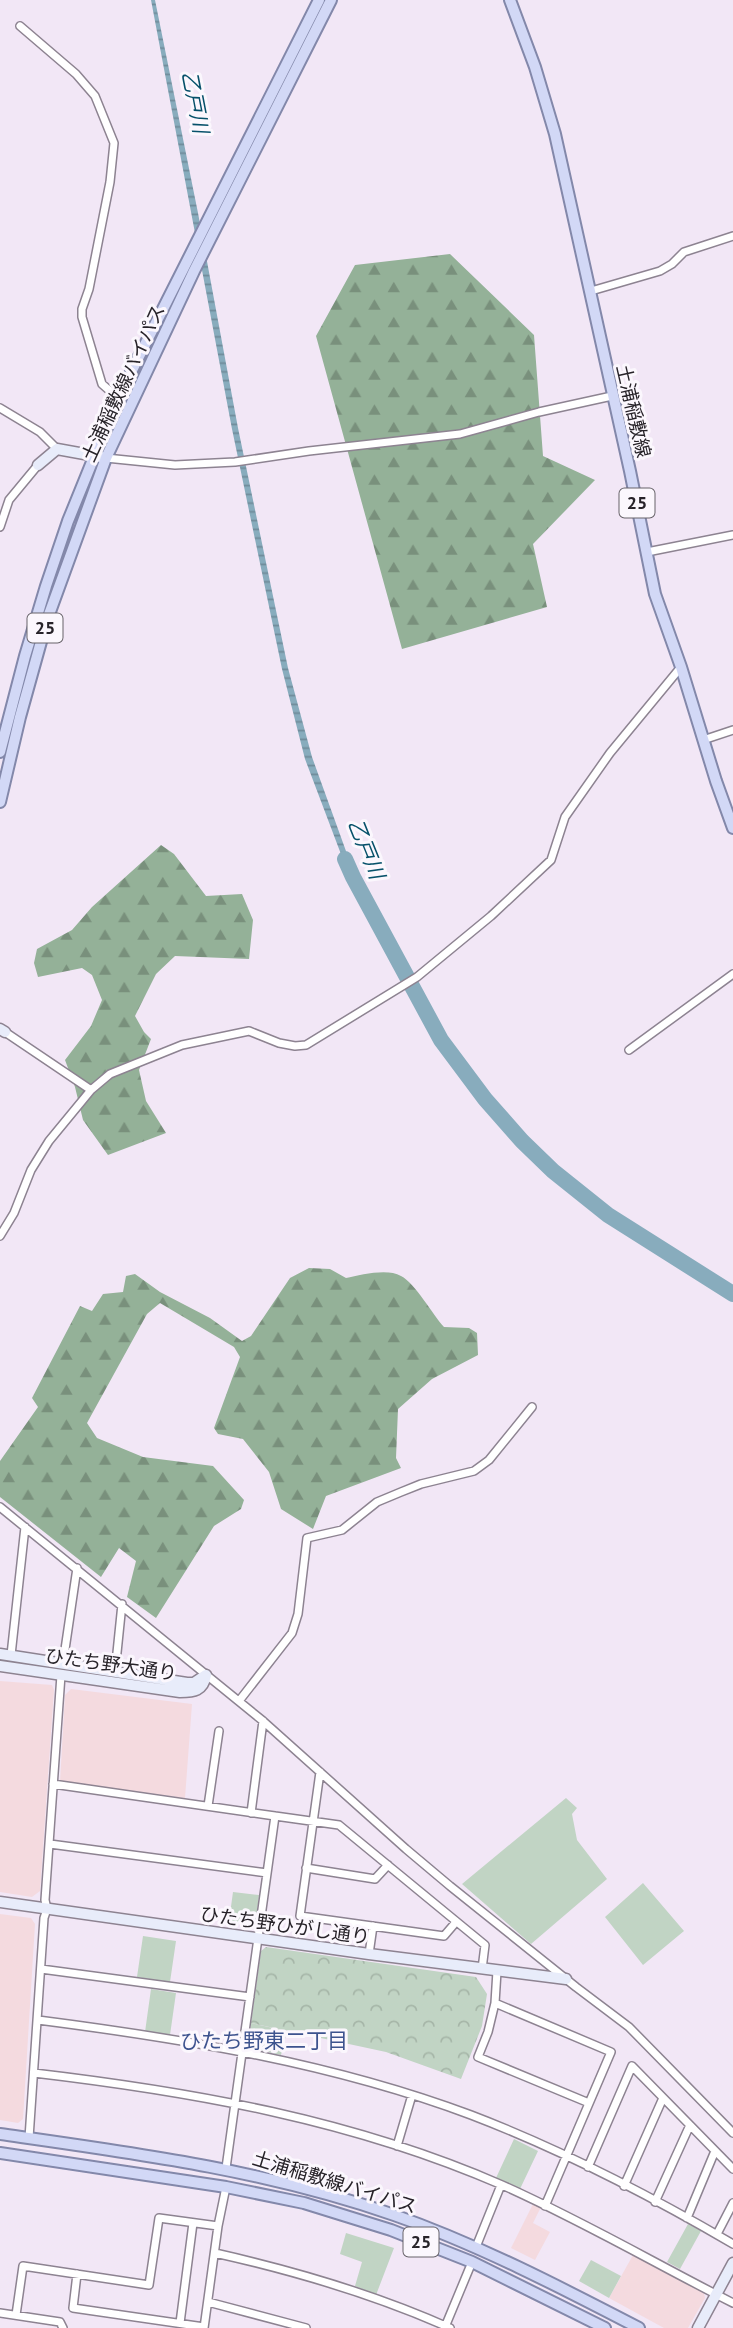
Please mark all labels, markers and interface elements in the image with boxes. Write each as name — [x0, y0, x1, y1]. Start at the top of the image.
water label: 乙戸川 — [176, 68, 215, 137]
street label: 土浦稲敷線バイパス — [76, 301, 170, 465]
street label: 土浦稲敷線 — [612, 362, 656, 460]
road number: 25 — [620, 489, 654, 518]
road number: 25 — [28, 614, 62, 642]
water label: 乙戸川 — [342, 815, 392, 885]
street label: ひたち野大通り — [43, 1643, 179, 1685]
street label: ひたち野ひがし通り — [199, 1901, 371, 1949]
district label: ひたち野東二丁目 — [180, 2027, 348, 2054]
street label: 土浦稲敷線バイパス — [250, 2146, 420, 2218]
road number: 25 — [404, 2228, 438, 2256]

